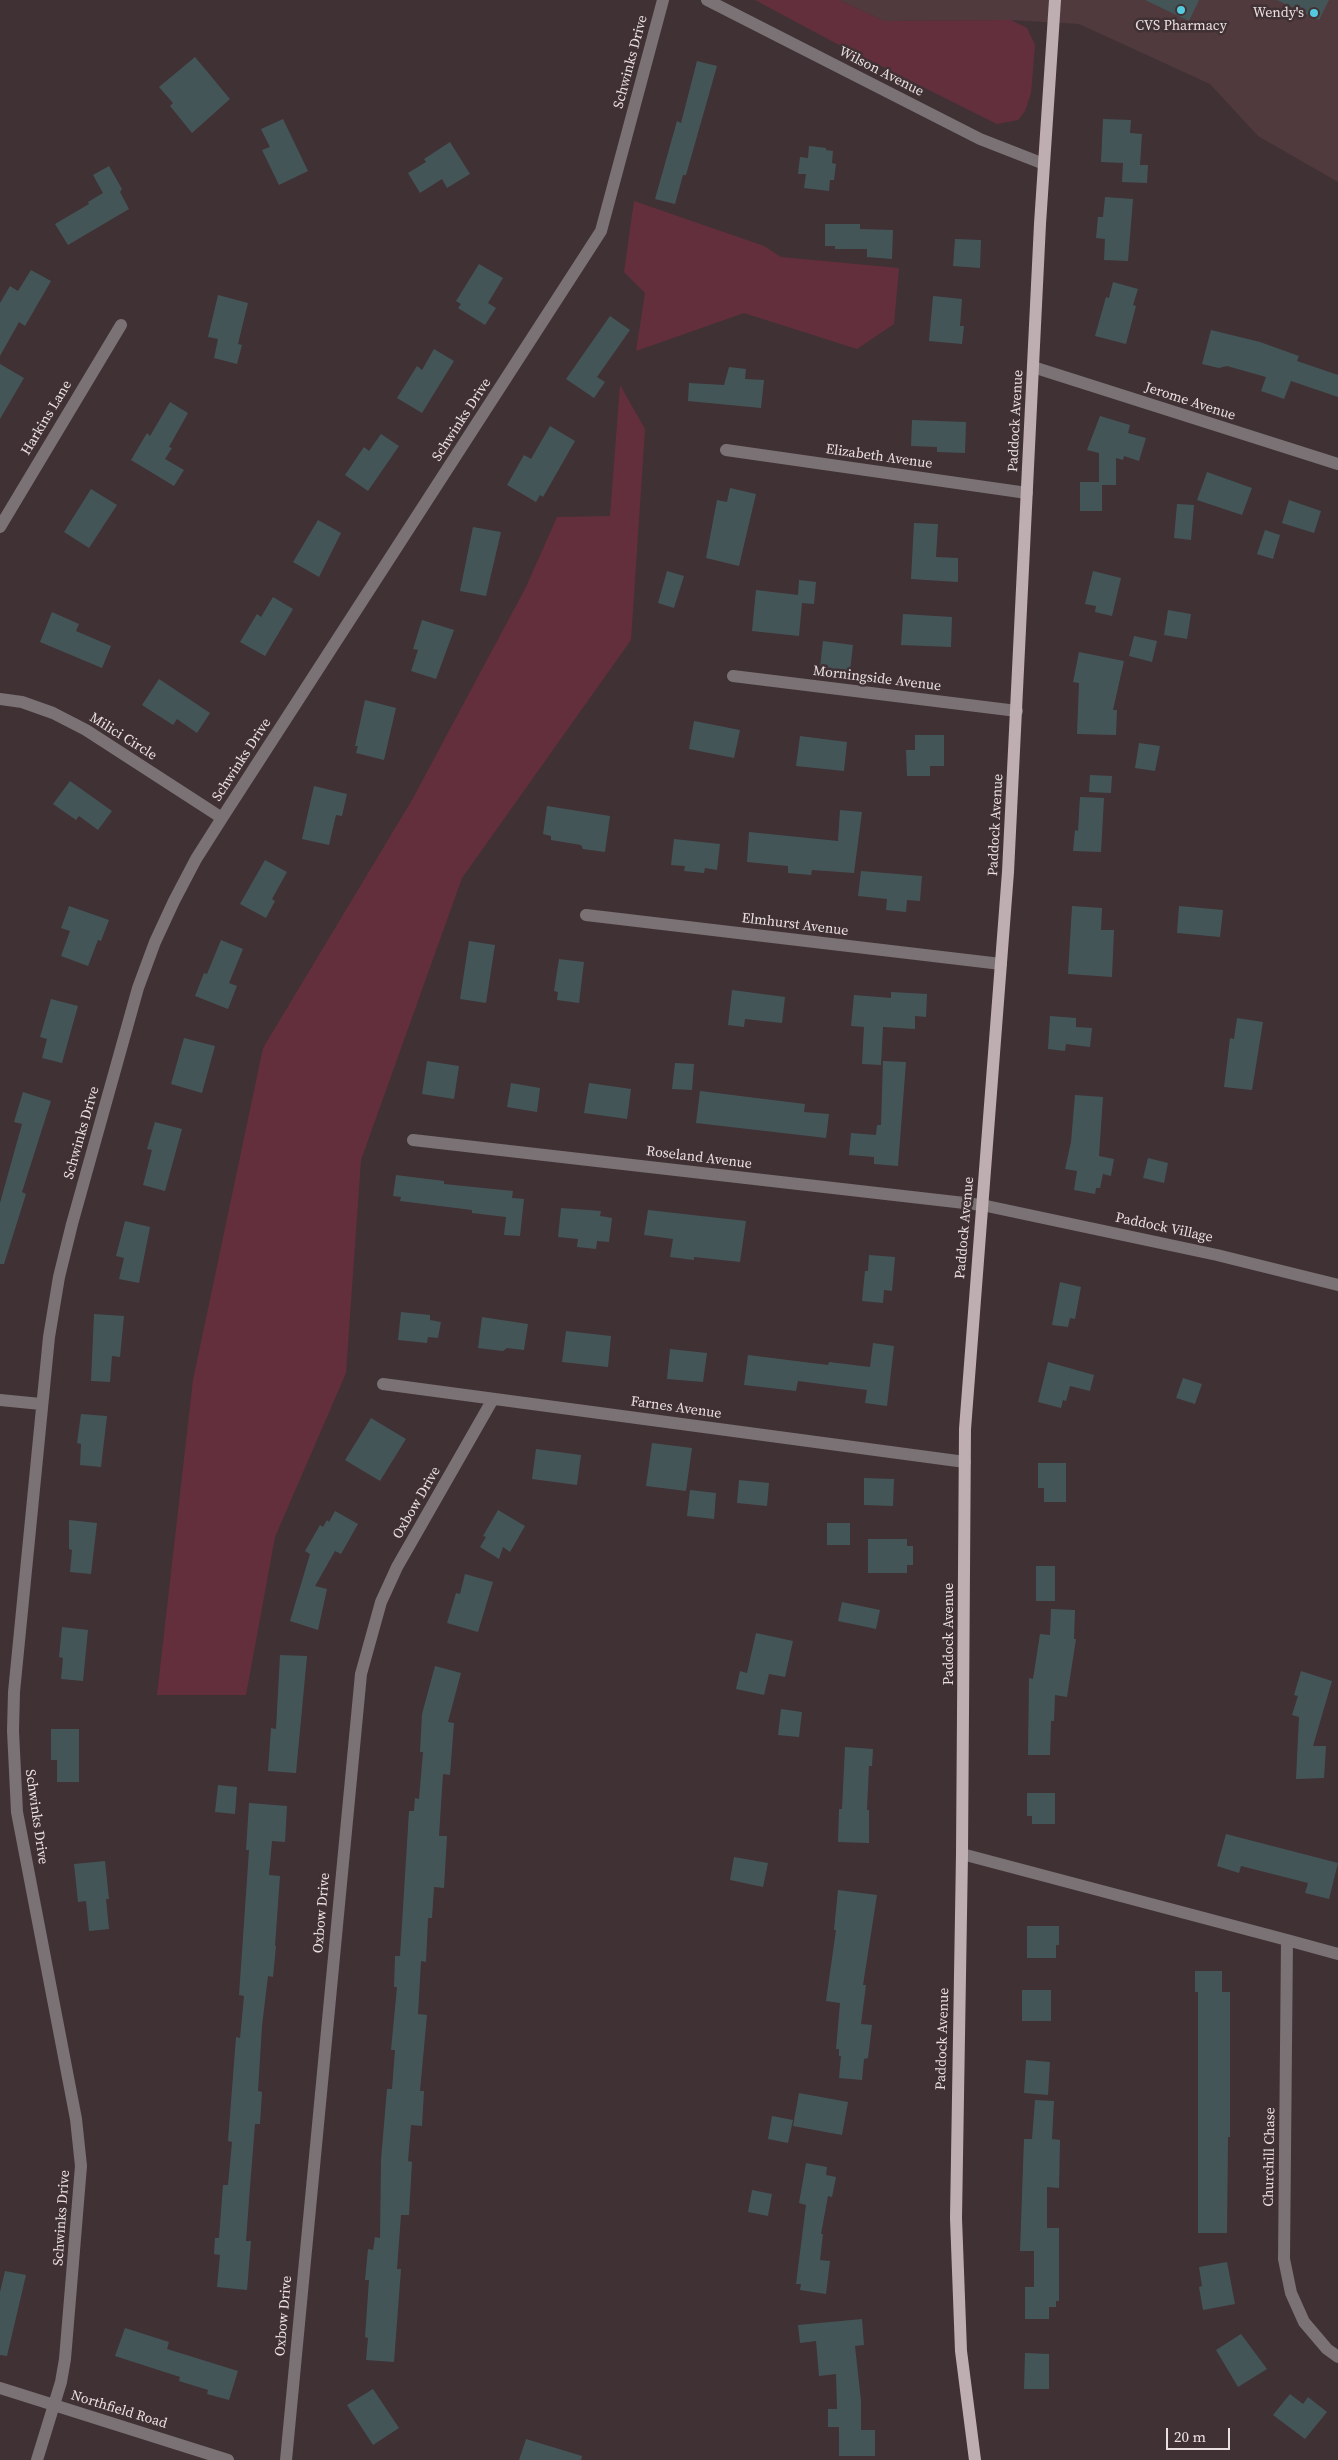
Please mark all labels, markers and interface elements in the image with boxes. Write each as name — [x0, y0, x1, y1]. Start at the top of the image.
marker: CVS Pharmacy — [1175, 4, 1187, 16]
place label: Wendy's — [1253, 5, 1304, 21]
marker: Wendy's — [1308, 7, 1320, 19]
street label: Schwinks Drive — [610, 14, 652, 110]
place label: CVS Pharmacy — [1135, 18, 1227, 34]
street label: Wilson Avenue — [836, 43, 926, 101]
street label: Paddock Avenue — [1005, 369, 1027, 473]
street label: Schwinks Drive — [429, 375, 495, 465]
street label: Harkins Lane — [18, 378, 76, 458]
street label: Jerome Avenue — [1142, 379, 1238, 425]
street label: Elizabeth Avenue — [825, 441, 933, 473]
street label: Morningside Avenue — [812, 663, 942, 695]
street label: Milici Circle — [86, 710, 160, 764]
street label: Schwinks Drive — [209, 715, 275, 805]
street label: Paddock Avenue — [985, 773, 1007, 877]
street label: Elmhurst Avenue — [741, 910, 849, 940]
street label: Schwinks Drive — [61, 1085, 103, 1181]
street label: Roseland Avenue — [645, 1143, 753, 1173]
street label: Paddock Avenue — [952, 1176, 978, 1280]
street label: Paddock Village — [1114, 1209, 1214, 1247]
street label: Farnes Avenue — [630, 1393, 722, 1423]
street label: Oxbow Drive — [390, 1464, 444, 1542]
street label: Paddock Avenue — [941, 1583, 957, 1685]
street label: Schwinks Drive — [21, 1768, 51, 1866]
street label: Oxbow Drive — [310, 1872, 334, 1954]
street label: Paddock Avenue — [933, 1987, 953, 2091]
street label: Churchill Chase — [1261, 2107, 1279, 2207]
street label: Schwinks Drive — [50, 2170, 74, 2266]
street label: Oxbow Drive — [272, 2275, 296, 2357]
street label: Northfield Road — [69, 2387, 169, 2433]
scale bar — [1168, 2418, 1232, 2450]
text: 20 m — [1174, 2426, 1206, 2447]

